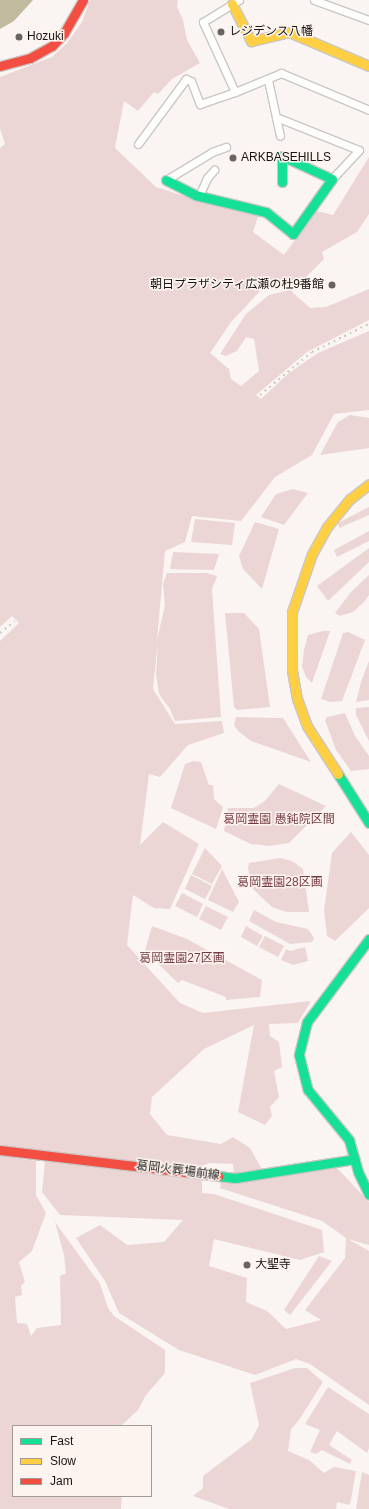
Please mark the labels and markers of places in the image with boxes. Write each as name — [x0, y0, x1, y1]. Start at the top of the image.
place label: レジデンス八幡 — [229, 25, 313, 39]
marker: レジデンス八幡 — [216, 27, 226, 37]
place label: Hozuki — [27, 30, 64, 44]
marker: Hozuki — [14, 32, 24, 42]
place label: ARKBASEHILLS — [241, 151, 331, 165]
marker: ARKBASEHILLS — [228, 153, 238, 163]
place label: 朝日プラザシティ広瀬の杜9番館 — [149, 278, 324, 292]
marker: 朝日プラザシティ広瀬の杜9番館 — [327, 280, 337, 290]
place label: 大聖寺 — [255, 1258, 291, 1272]
marker: 大聖寺 — [242, 1260, 252, 1270]

